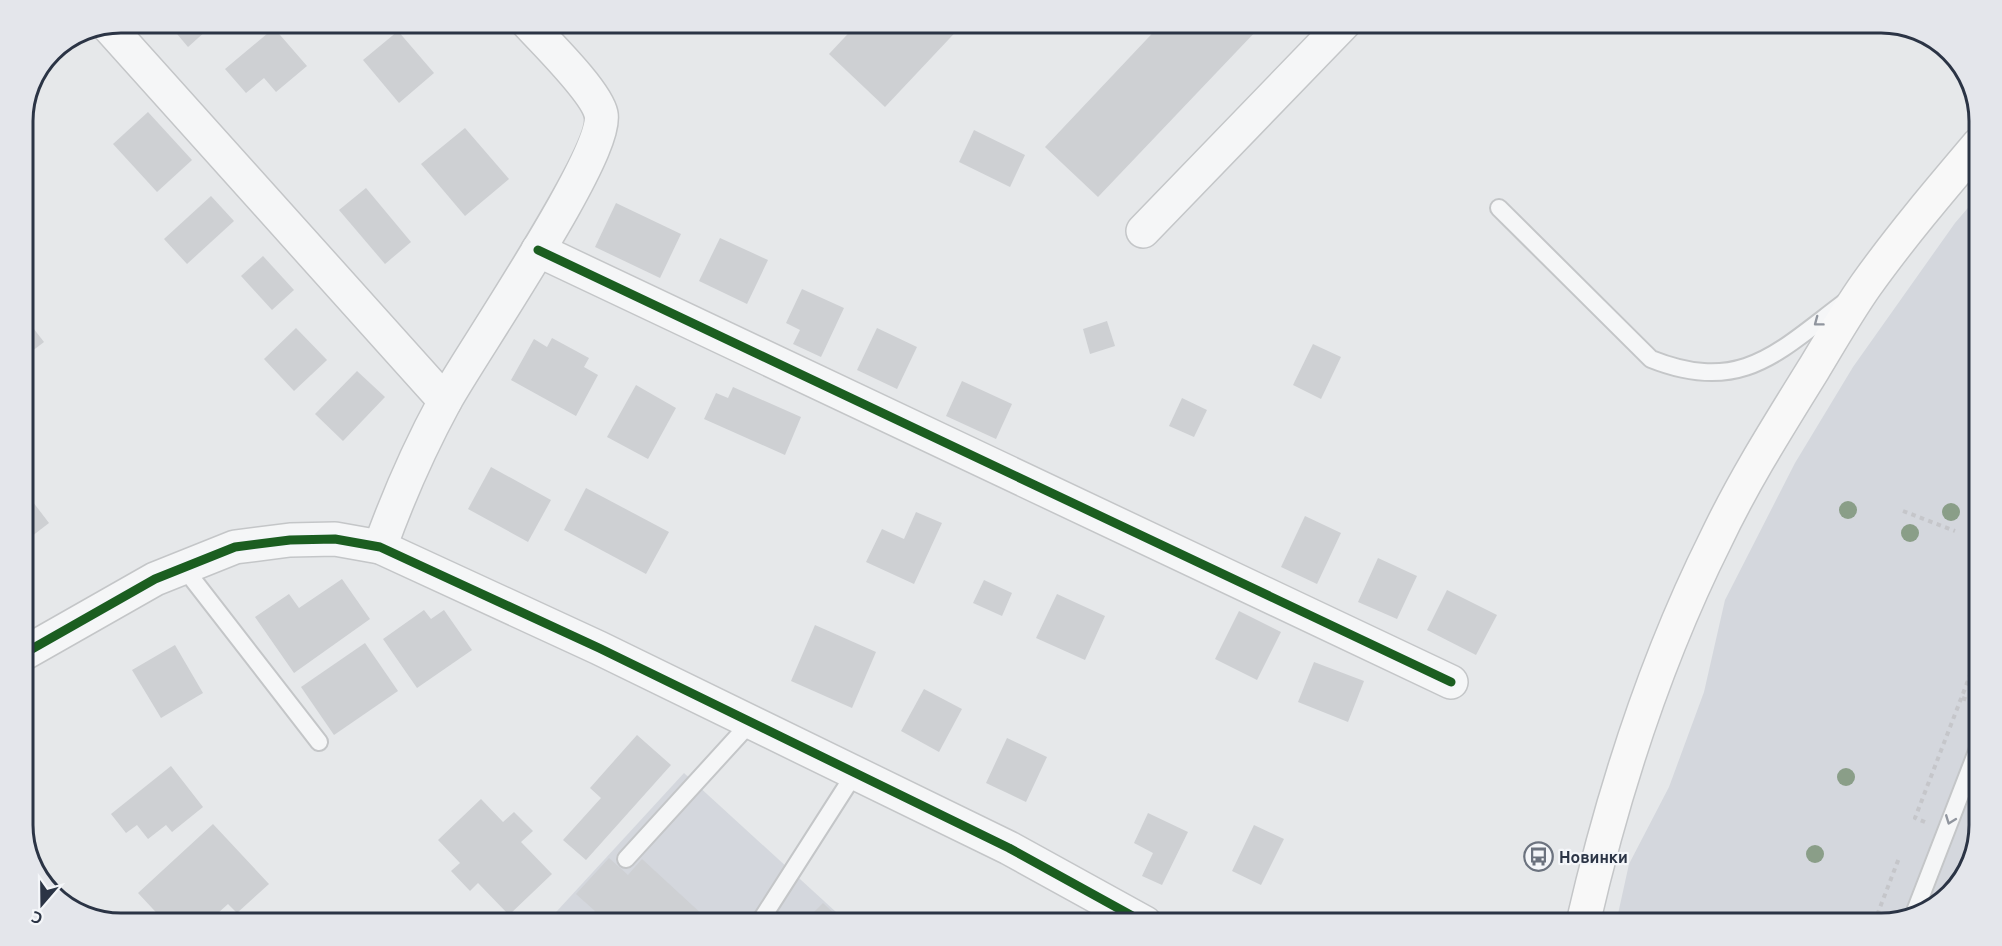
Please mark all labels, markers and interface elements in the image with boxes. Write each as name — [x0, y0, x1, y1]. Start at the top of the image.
one-way arrow — [1814, 314, 1825, 325]
one-way arrow — [1945, 815, 1958, 825]
bus stop icon: Новинки — [1522, 841, 1554, 873]
place label: Новинки — [1559, 848, 1628, 866]
north arrow — [12, 874, 72, 934]
text: С — [29, 908, 45, 928]

